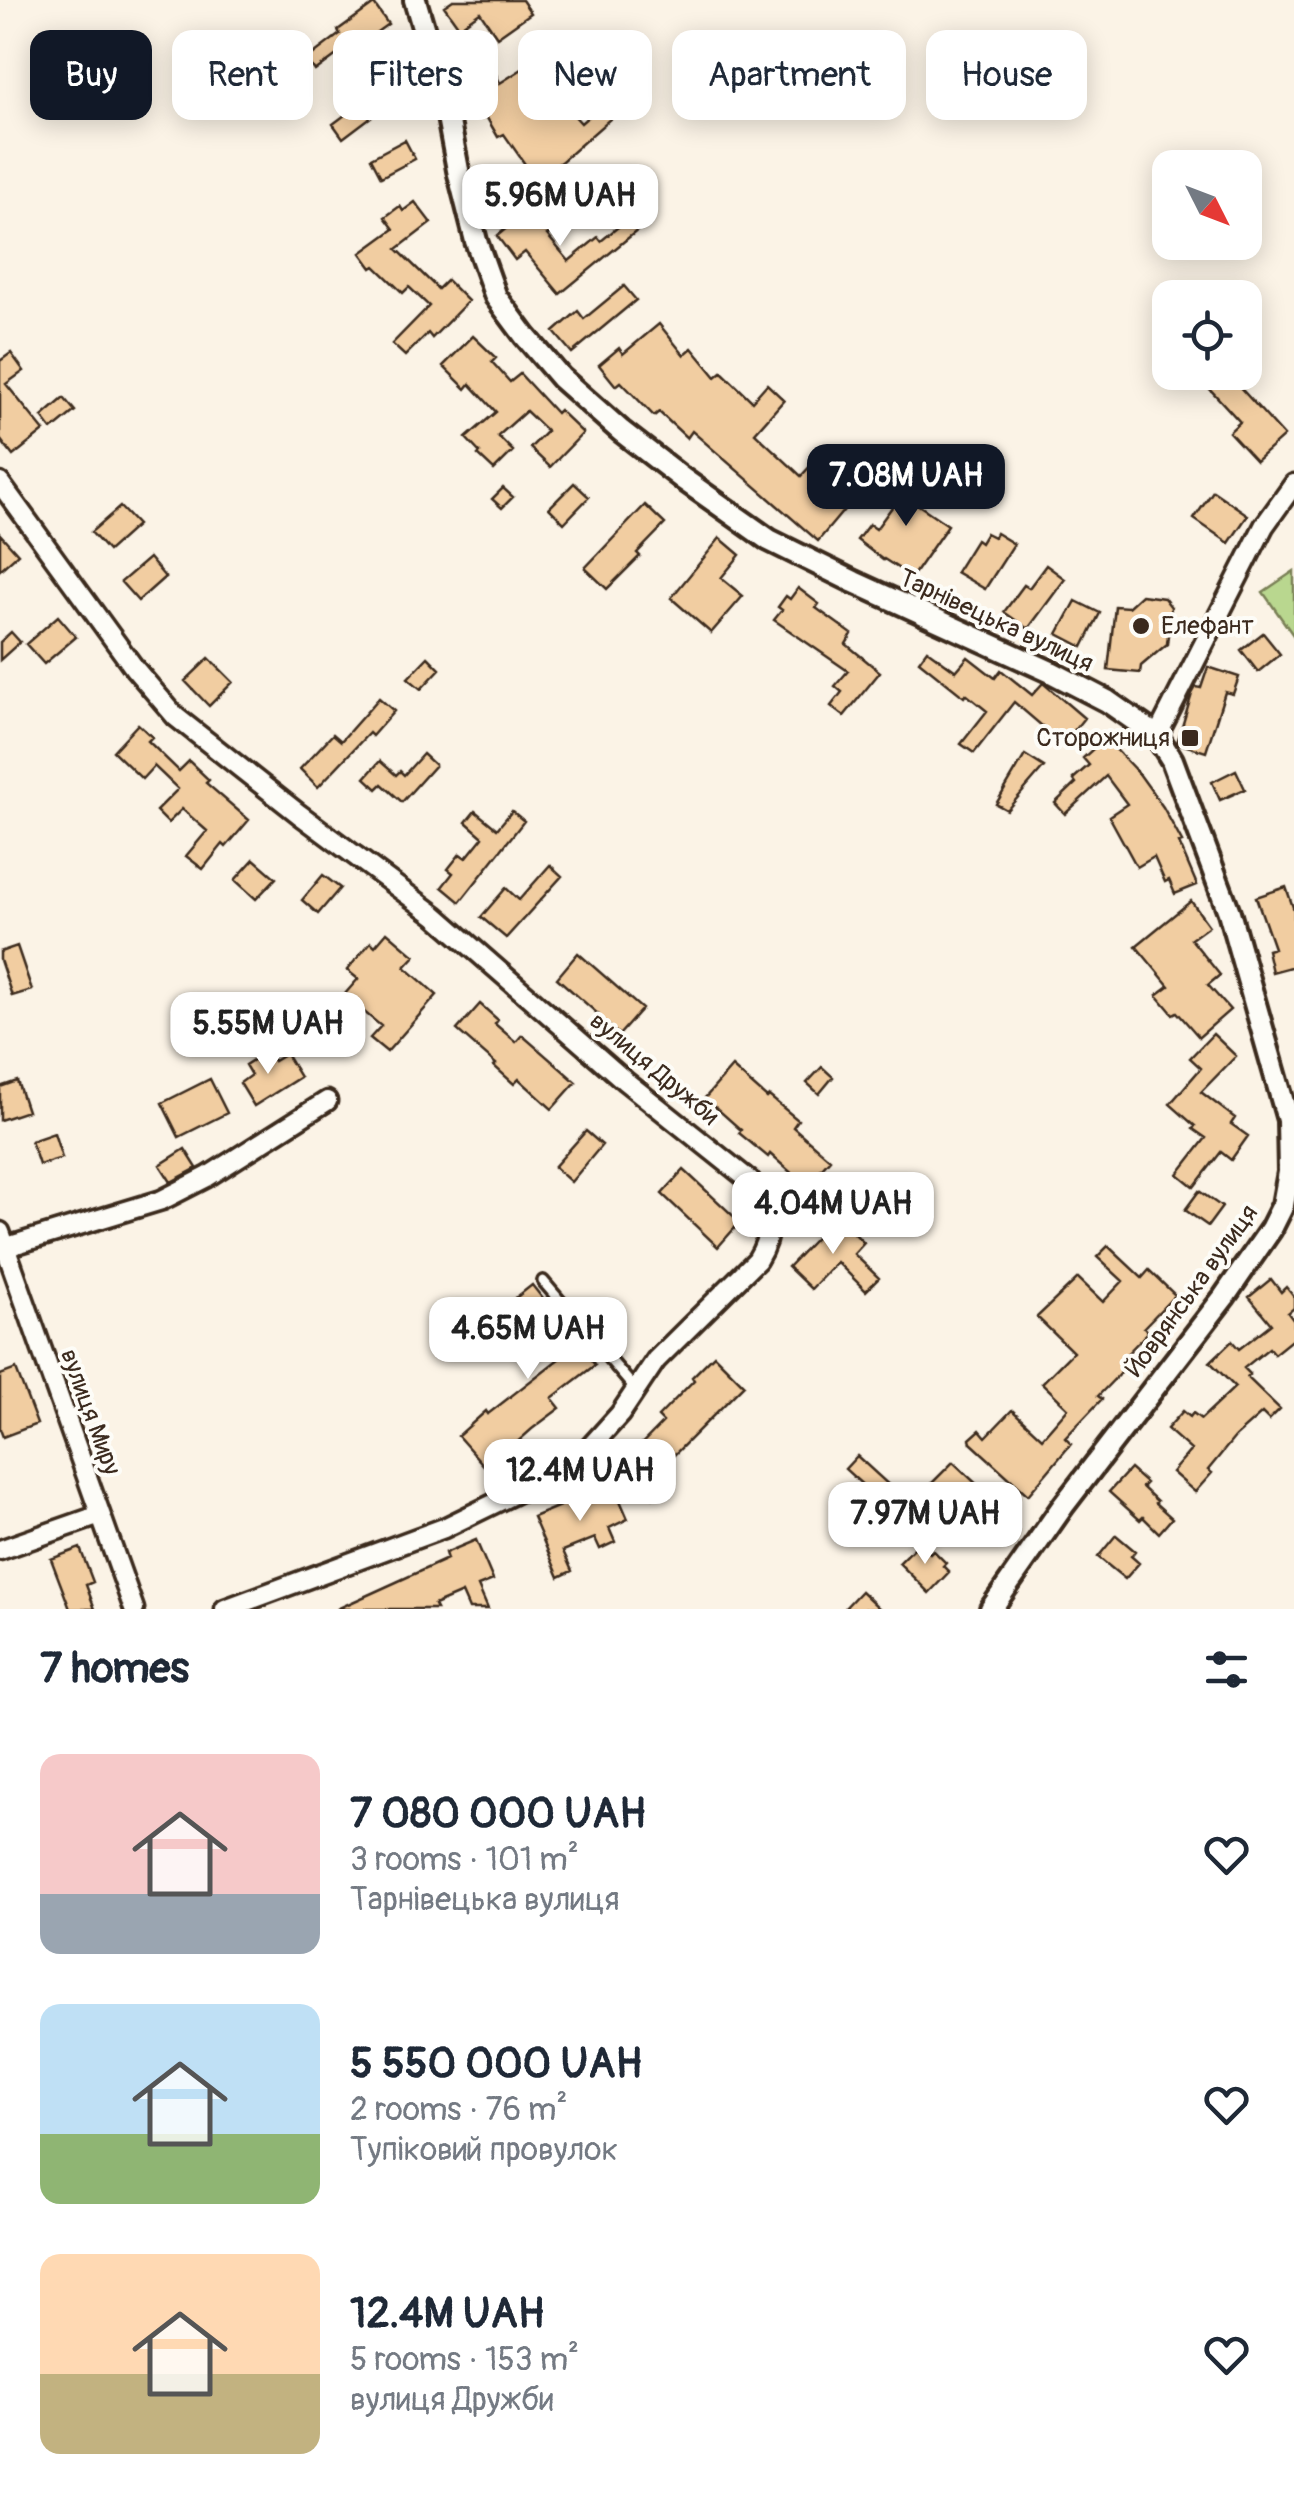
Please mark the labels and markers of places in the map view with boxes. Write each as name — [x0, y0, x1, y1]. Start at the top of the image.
pin: 5.96M UAH — [446, 164, 674, 249]
pin: 7.08M UAH — [792, 444, 1020, 529]
place label: Елефант — [1161, 611, 1254, 642]
marker: Елефант — [1130, 615, 1152, 637]
place label: Сторожниця — [1036, 723, 1170, 754]
marker: Сторожниця — [1179, 727, 1201, 749]
pin: 5.55M UAH — [154, 992, 382, 1077]
pin: 4.04M UAH — [719, 1172, 947, 1257]
pin: 4.65M UAH — [414, 1297, 642, 1382]
pin: 12.4M UAH — [466, 1439, 694, 1524]
pin: 7.97M UAH — [811, 1482, 1039, 1567]

